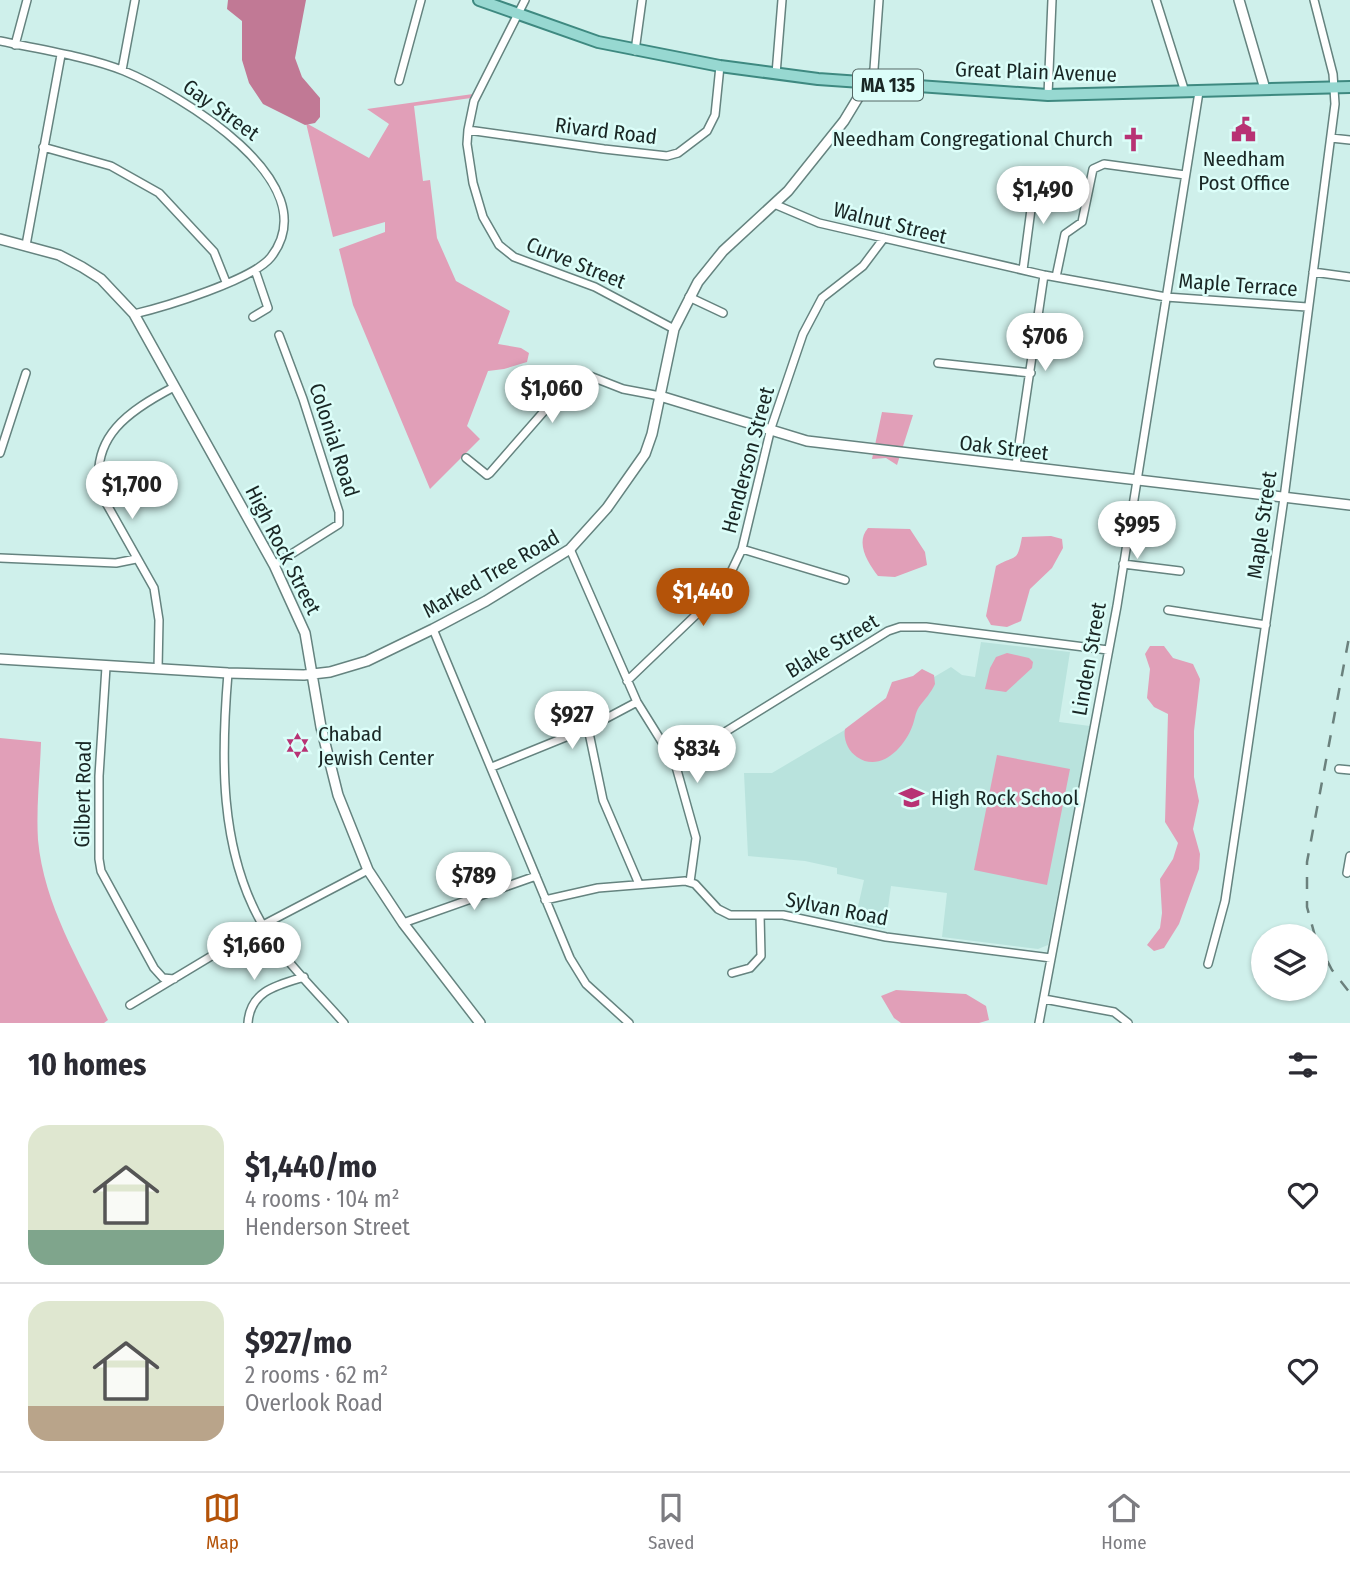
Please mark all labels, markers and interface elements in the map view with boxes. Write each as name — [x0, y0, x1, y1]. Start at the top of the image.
street label: Great Plain Avenue — [955, 56, 1117, 88]
road number: MA 135 — [853, 69, 923, 100]
street label: Gay Street — [178, 74, 264, 146]
street label: Rivard Road — [554, 112, 658, 150]
public building icon: Needham Post Office — [1230, 116, 1258, 144]
church icon: Needham Congregational Church — [1119, 125, 1147, 153]
place label: Needham Congregational Church — [833, 126, 1113, 152]
place label: Needham Post Office — [1198, 146, 1290, 196]
pin: $1,490 — [986, 166, 1100, 226]
text: $1,490 — [1013, 175, 1073, 203]
street label: Walnut Street — [830, 196, 950, 250]
street label: Curve Street — [523, 231, 630, 295]
street label: Maple Terrace — [1178, 268, 1298, 302]
pin: $706 — [1004, 314, 1086, 373]
text: $706 — [1022, 322, 1068, 350]
pin: $1,060 — [495, 366, 609, 425]
text: $1,060 — [521, 374, 583, 402]
street label: Colonial Road — [303, 380, 365, 500]
street label: Henderson Street — [716, 384, 780, 536]
street label: Oak Street — [958, 430, 1050, 466]
pin: $1,700 — [75, 462, 189, 521]
street label: Maple Street — [1242, 469, 1282, 581]
text: $1,700 — [102, 470, 162, 498]
street label: High Rock Street — [239, 481, 327, 619]
pin: $995 — [1096, 502, 1178, 561]
text: $995 — [1114, 510, 1160, 538]
street label: Marked Tree Road — [418, 524, 564, 624]
pin: $1,440 — [646, 568, 760, 628]
text: $1,440 — [672, 577, 734, 605]
street label: Linden Street — [1066, 600, 1112, 718]
street label: Blake Street — [781, 608, 883, 684]
pin: $927 — [531, 692, 613, 751]
text: $927 — [551, 700, 594, 728]
place label: Chabad Jewish Center — [318, 721, 435, 771]
pin: $834 — [656, 726, 738, 785]
synagogue icon: Chabad Jewish Center — [284, 732, 312, 760]
text: $834 — [674, 734, 720, 762]
street label: Gilbert Road — [69, 740, 97, 848]
school or university icon: High Rock School — [897, 784, 925, 812]
place label: High Rock School — [931, 785, 1079, 811]
pin: $789 — [433, 852, 515, 912]
text: $789 — [452, 861, 496, 889]
street label: Sylvan Road — [784, 886, 890, 932]
pin: $1,660 — [197, 922, 311, 982]
map controls — [1251, 924, 1328, 1001]
button: layers — [1251, 924, 1328, 1001]
text: $1,660 — [223, 931, 285, 959]
icon: filters — [1284, 1046, 1322, 1084]
text: 10 homes — [28, 1047, 146, 1083]
text: $1,440/mo — [245, 1149, 377, 1185]
icon: home — [84, 1153, 168, 1237]
icon: heart — [1284, 1176, 1322, 1214]
text: 4 rooms · 104 m² — [245, 1185, 400, 1213]
text: Henderson Street — [245, 1213, 410, 1241]
text: $927/mo — [245, 1325, 352, 1361]
icon: home — [84, 1329, 168, 1413]
icon: heart — [1284, 1352, 1322, 1390]
text: 2 rooms · 62 m² — [245, 1361, 388, 1389]
text: Overlook Road — [245, 1389, 383, 1417]
tab: Map — [203, 1489, 241, 1554]
tab: Saved — [648, 1489, 694, 1554]
tab: Home — [1101, 1489, 1147, 1554]

